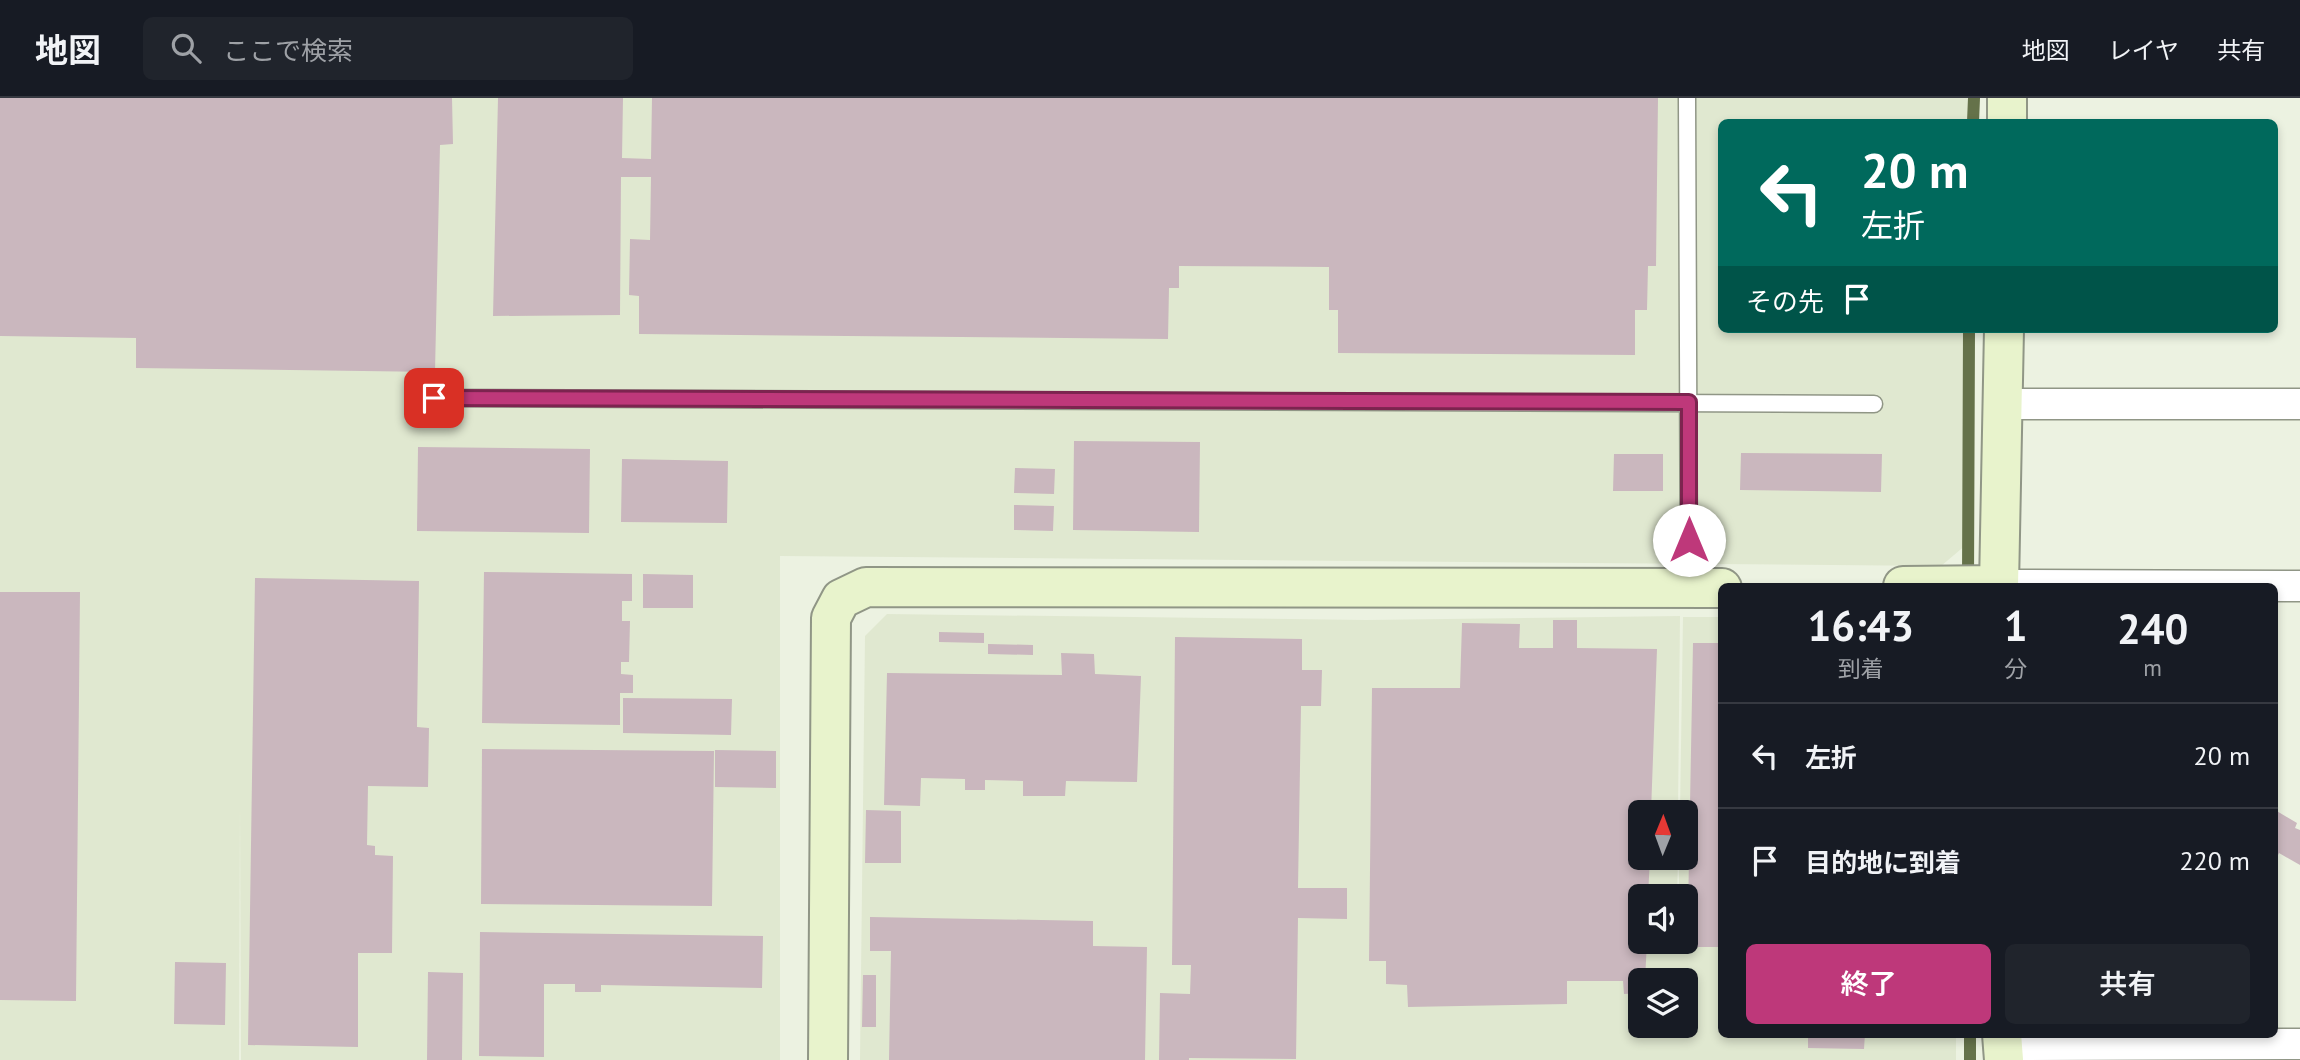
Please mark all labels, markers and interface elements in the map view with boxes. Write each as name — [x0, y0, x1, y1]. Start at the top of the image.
search box — [143, 17, 633, 80]
text: 地図 — [35, 28, 101, 71]
icon: search — [167, 29, 205, 67]
text: ここで検索 — [223, 34, 353, 67]
text: 地図 — [2022, 35, 2070, 66]
text: レイヤ — [2108, 35, 2179, 66]
text: 共有 — [2217, 35, 2265, 66]
text: 20 m — [1861, 138, 1968, 202]
icon: left — [1746, 147, 1837, 238]
text: 左折 — [1861, 204, 1925, 246]
icon: arrive — [1838, 280, 1876, 318]
text: その先 — [1746, 285, 1824, 318]
pin — [404, 368, 464, 428]
icon: arrive — [415, 379, 453, 417]
position arrow — [1652, 503, 1726, 577]
text: 16:43 — [1808, 598, 1914, 653]
text: 1 — [2004, 598, 2027, 653]
text: 240 — [2117, 601, 2188, 656]
text: m — [2143, 653, 2162, 682]
text: 到着 — [1838, 654, 1884, 683]
text: 分 — [2004, 654, 2027, 683]
icon: left — [1746, 737, 1784, 775]
text: 20 m — [2194, 739, 2250, 772]
text: 左折 — [1805, 741, 1857, 774]
north arrow — [1628, 800, 1698, 870]
map controls — [1628, 800, 1698, 1038]
icon: arrive — [1746, 842, 1784, 880]
text: 220 m — [2179, 844, 2250, 877]
text: 目的地に到着 — [1805, 846, 1961, 879]
button: sound — [1628, 884, 1698, 954]
button: 終了 — [1746, 944, 1991, 1024]
button: 共有 — [2005, 944, 2250, 1024]
button: layers — [1628, 968, 1698, 1038]

